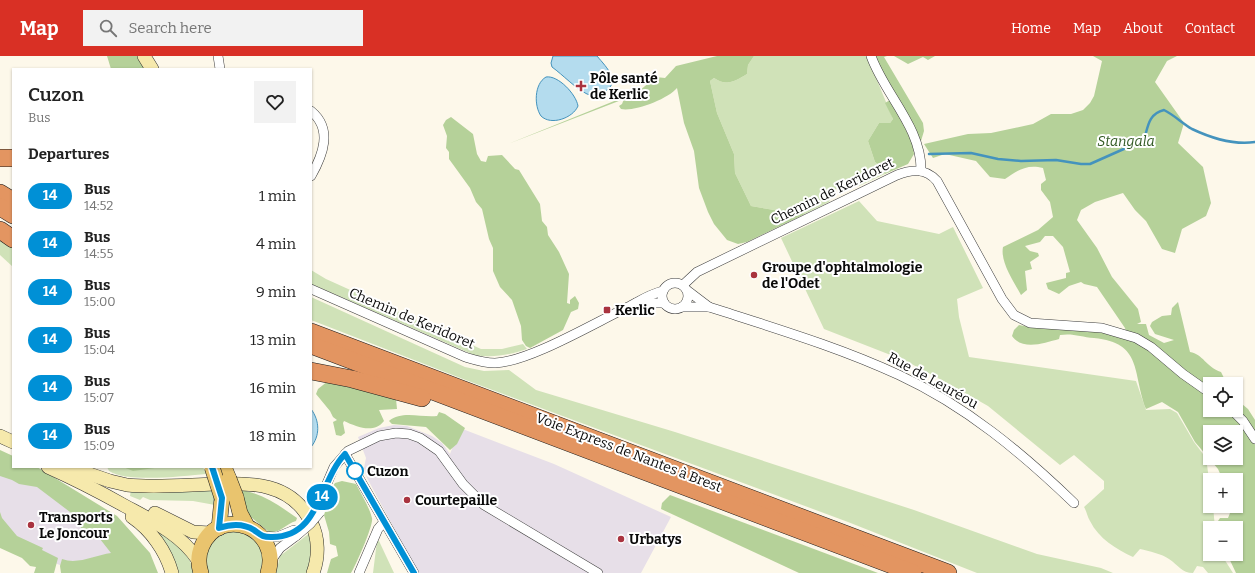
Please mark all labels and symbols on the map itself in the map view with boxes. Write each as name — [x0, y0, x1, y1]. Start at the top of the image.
place label: Pôle santé de Kerlic — [590, 70, 658, 103]
marker: Pôle santé de Kerlic — [575, 80, 587, 92]
park label: Stangala — [1097, 133, 1155, 150]
street label: Chemin de Keridoret — [768, 154, 897, 229]
place label: Groupe d'ophtalmologie de l'Odet — [762, 259, 923, 292]
marker: Groupe d'ophtalmologie de l'Odet — [749, 270, 759, 280]
street label: Chemin de Keridoret — [346, 284, 477, 353]
place label: Kerlic — [615, 302, 655, 319]
marker: Kerlic — [602, 305, 612, 315]
street label: Rue de Leuréou — [884, 349, 981, 413]
street label: Voie Express de Nantes à Brest — [533, 409, 724, 496]
marker: Cuzon — [346, 462, 364, 480]
place label: Cuzon — [367, 463, 408, 480]
line badge: 14 — [304, 484, 340, 510]
place label: Courtepaille — [415, 492, 498, 509]
marker: Courtepaille — [402, 495, 412, 505]
place label: Transports Le Joncour — [39, 509, 113, 542]
marker: Transports Le Joncour — [26, 520, 36, 530]
place label: Urbatys — [629, 531, 682, 548]
marker: Urbatys — [616, 534, 626, 544]

